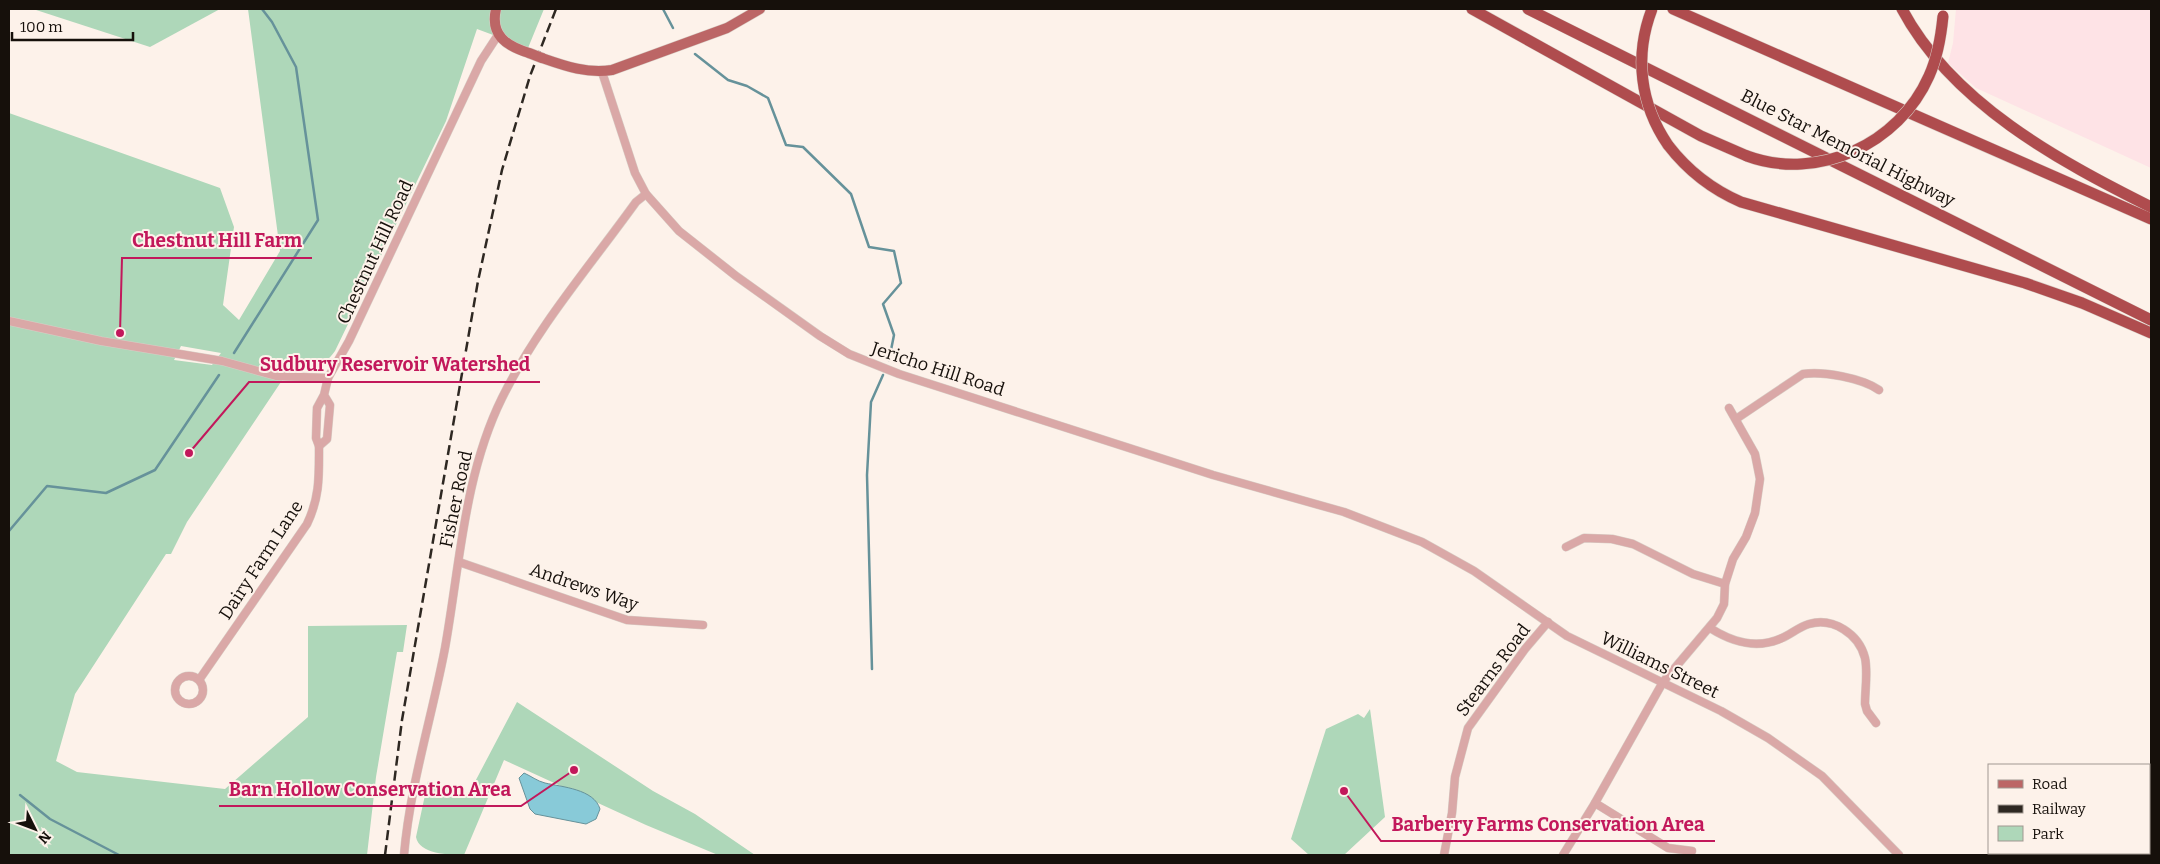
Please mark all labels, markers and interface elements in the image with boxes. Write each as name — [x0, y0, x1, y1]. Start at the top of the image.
scale bar — [12, 10, 134, 42]
text: 100 m — [20, 18, 63, 36]
street label: Blue Star Memorial Highway — [1737, 84, 1959, 212]
street label: Chestnut Hill Road — [332, 176, 418, 327]
callout: Chestnut Hill Farm — [122, 224, 312, 258]
text: Chestnut Hill Farm — [132, 229, 302, 252]
street label: Jericho Hill Road — [868, 337, 1008, 401]
callout: Sudbury Reservoir Watershed — [249, 348, 540, 382]
text: Sudbury Reservoir Watershed — [260, 353, 531, 376]
street label: Fisher Road — [435, 448, 477, 550]
street label: Dairy Farm Lane — [214, 496, 308, 624]
street label: Andrews Way — [527, 558, 642, 616]
street label: Stearns Road — [1451, 619, 1535, 721]
street label: Williams Street — [1597, 627, 1723, 703]
legend — [1988, 764, 2150, 854]
callout: Barn Hollow Conservation Area — [219, 772, 521, 806]
text: Road — [2032, 775, 2067, 793]
text: Barn Hollow Conservation Area — [229, 778, 511, 801]
text: Railway — [2032, 800, 2086, 818]
north arrow — [10, 804, 60, 854]
callout: Barberry Farms Conservation Area — [1381, 807, 1715, 841]
text: Barberry Farms Conservation Area — [1391, 813, 1705, 836]
text: Park — [2032, 825, 2064, 843]
text: N — [34, 828, 54, 847]

